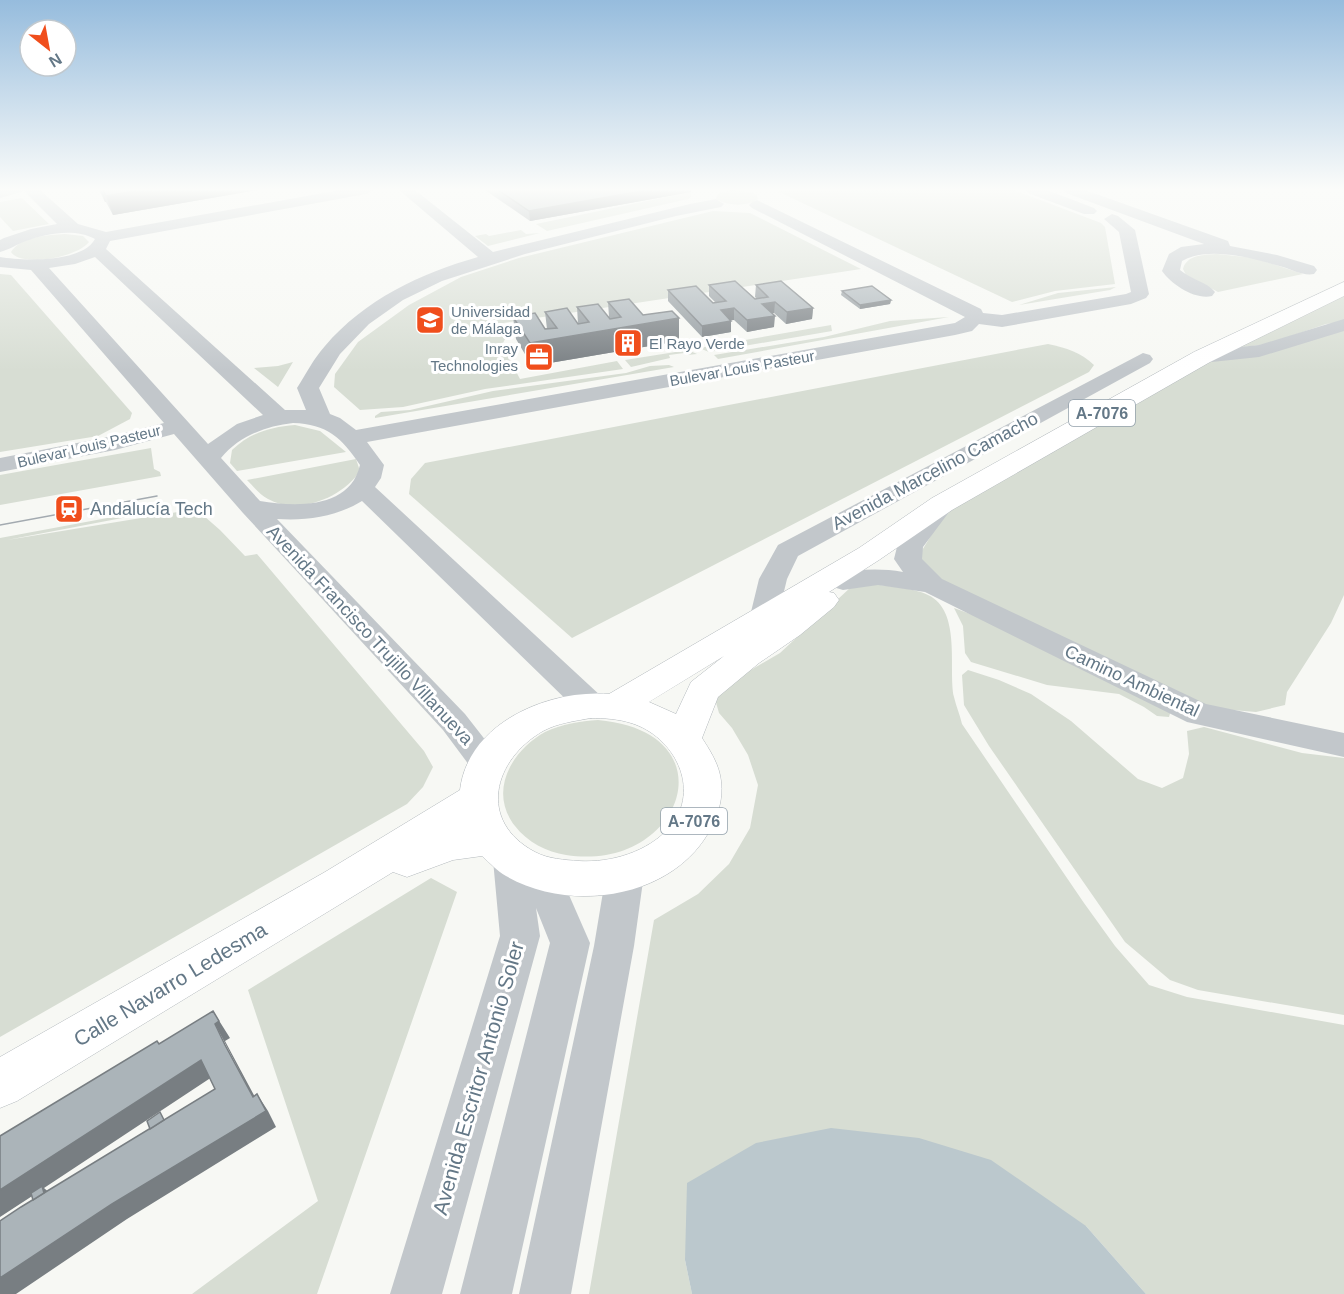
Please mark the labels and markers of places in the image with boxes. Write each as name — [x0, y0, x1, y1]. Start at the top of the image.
place label: Universidad de Málaga — [451, 303, 530, 337]
school or university icon: Universidad de Málaga — [414, 304, 446, 336]
building icon: El Rayo Verde — [612, 327, 644, 359]
place label: El Rayo Verde — [649, 335, 745, 352]
place label: Inray Technologies — [430, 340, 518, 374]
office icon: Inray Technologies — [523, 341, 555, 373]
station icon: Andalucía Tech — [53, 493, 85, 525]
place label: Andalucía Tech — [90, 499, 213, 519]

